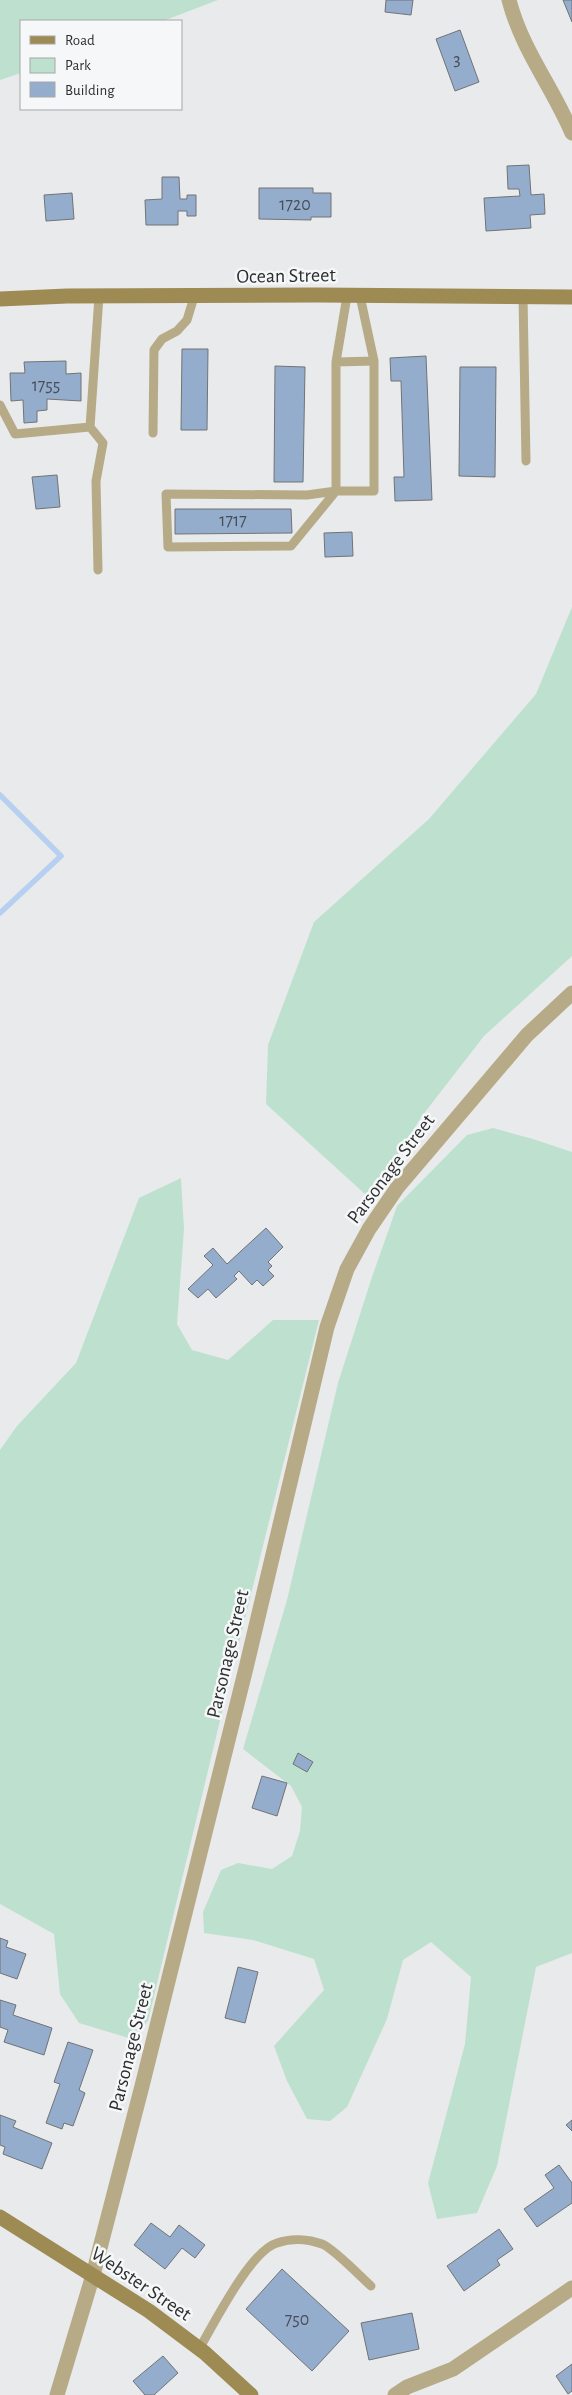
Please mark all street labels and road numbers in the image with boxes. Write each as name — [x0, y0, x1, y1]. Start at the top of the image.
street label: Ocean Street — [236, 265, 336, 287]
street label: Parsonage Street — [344, 1110, 439, 1227]
street label: Parsonage Street — [203, 1587, 253, 1720]
street label: Parsonage Street — [105, 1980, 157, 2113]
street label: Webster Street — [87, 2243, 195, 2325]

